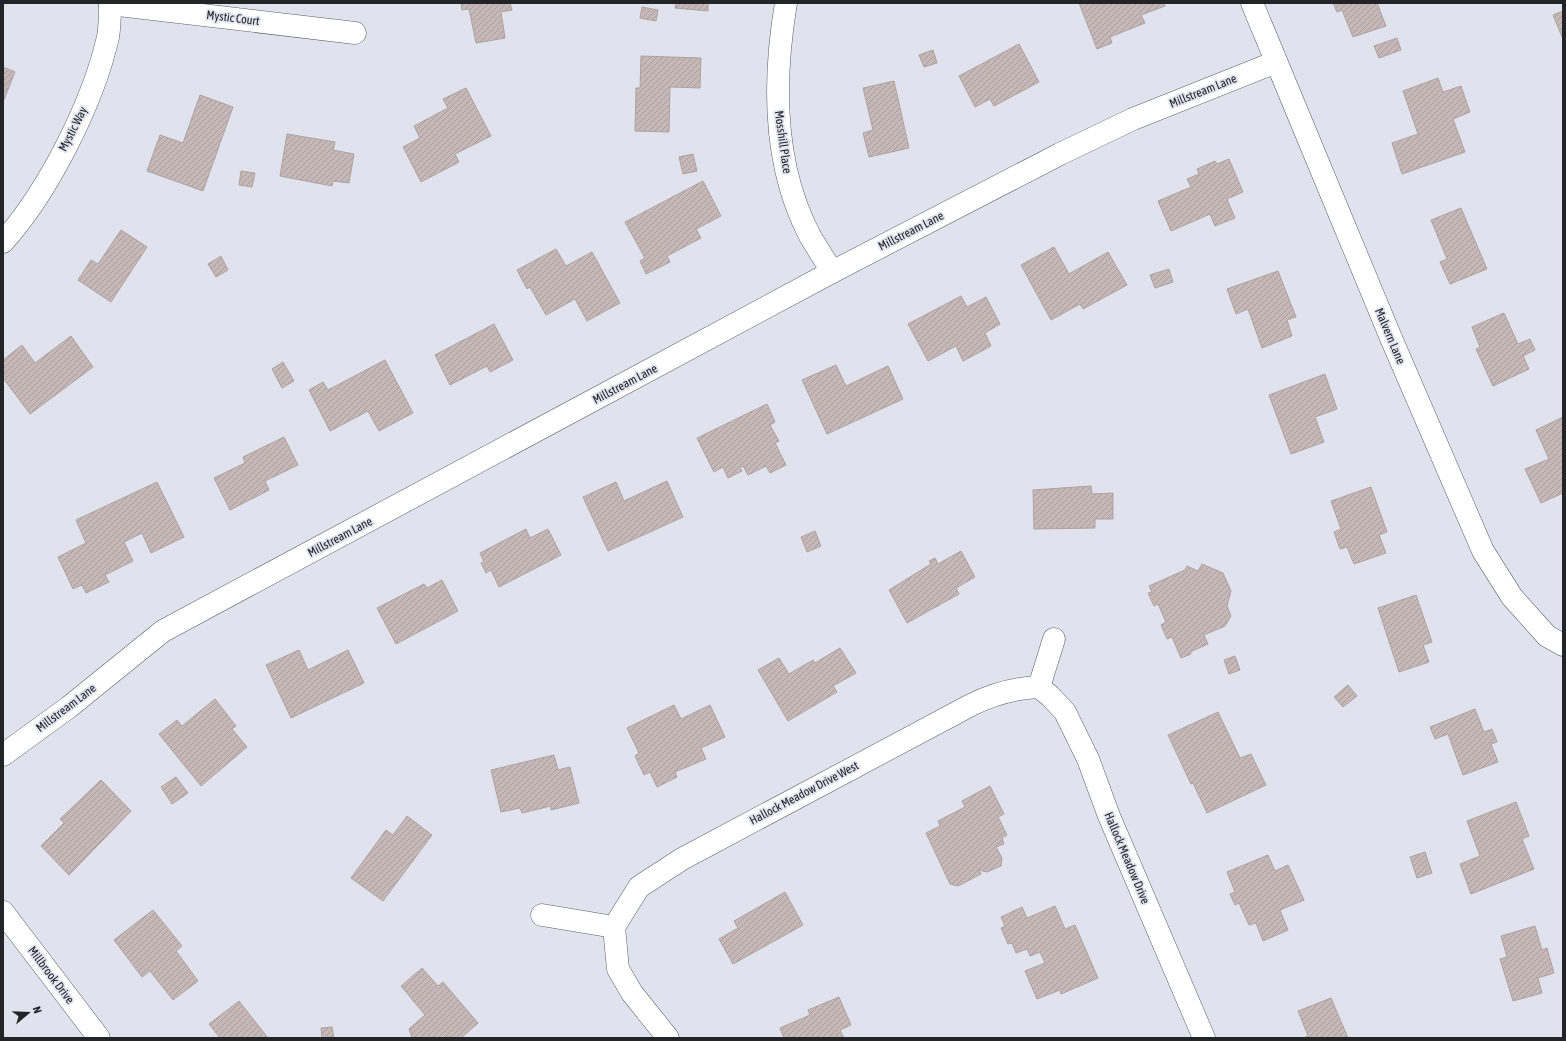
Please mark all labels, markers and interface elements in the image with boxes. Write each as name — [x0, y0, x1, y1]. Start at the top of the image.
street label: Mystic Court — [206, 8, 261, 28]
street label: Millstream Lane — [1167, 71, 1239, 111]
street label: Mystic Way — [56, 104, 90, 154]
street label: Mosshill Place — [772, 110, 794, 174]
street label: Millstream Lane — [876, 209, 946, 253]
street label: Malvern Lane — [1372, 306, 1408, 366]
street label: Millstream Lane — [590, 361, 660, 407]
street label: Millstream Lane — [305, 514, 375, 560]
street label: Millstream Lane — [33, 681, 99, 735]
street label: Hallock Meadow Drive West — [747, 758, 861, 828]
street label: Hallock Meadow Drive — [1101, 810, 1153, 906]
street label: Millbrook Drive — [25, 944, 77, 1006]
north arrow — [8, 993, 48, 1033]
text: N — [31, 1005, 44, 1015]

